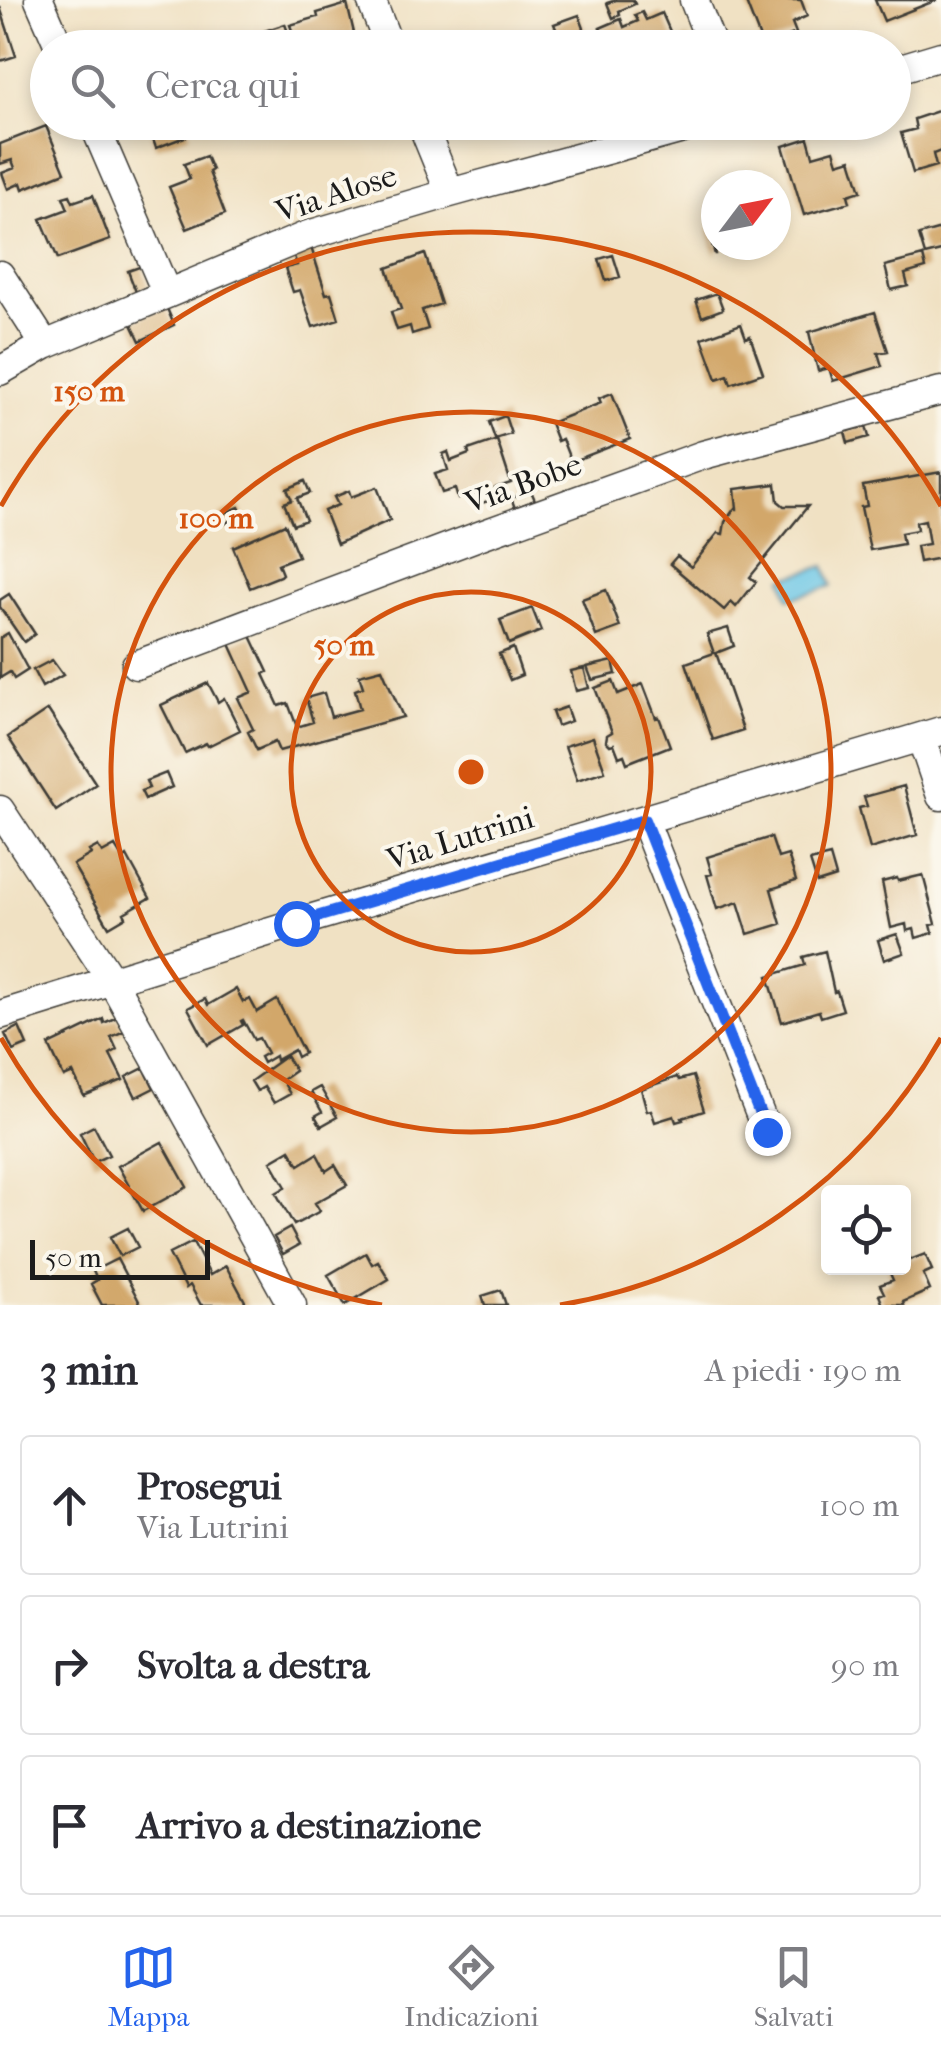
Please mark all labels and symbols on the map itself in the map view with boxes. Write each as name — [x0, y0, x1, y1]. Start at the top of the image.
street label: Via Alose — [270, 156, 402, 231]
north arrow — [701, 170, 791, 260]
text: 150 m — [53, 374, 126, 409]
street label: Via Bobe — [459, 445, 587, 522]
text: 100 m — [178, 501, 255, 536]
text: 50 m — [314, 628, 375, 663]
centre of rings — [453, 754, 489, 790]
street label: Via Lutrini — [381, 798, 539, 879]
route start — [274, 901, 320, 947]
route end — [745, 1110, 791, 1156]
scale bar — [30, 1235, 210, 1280]

